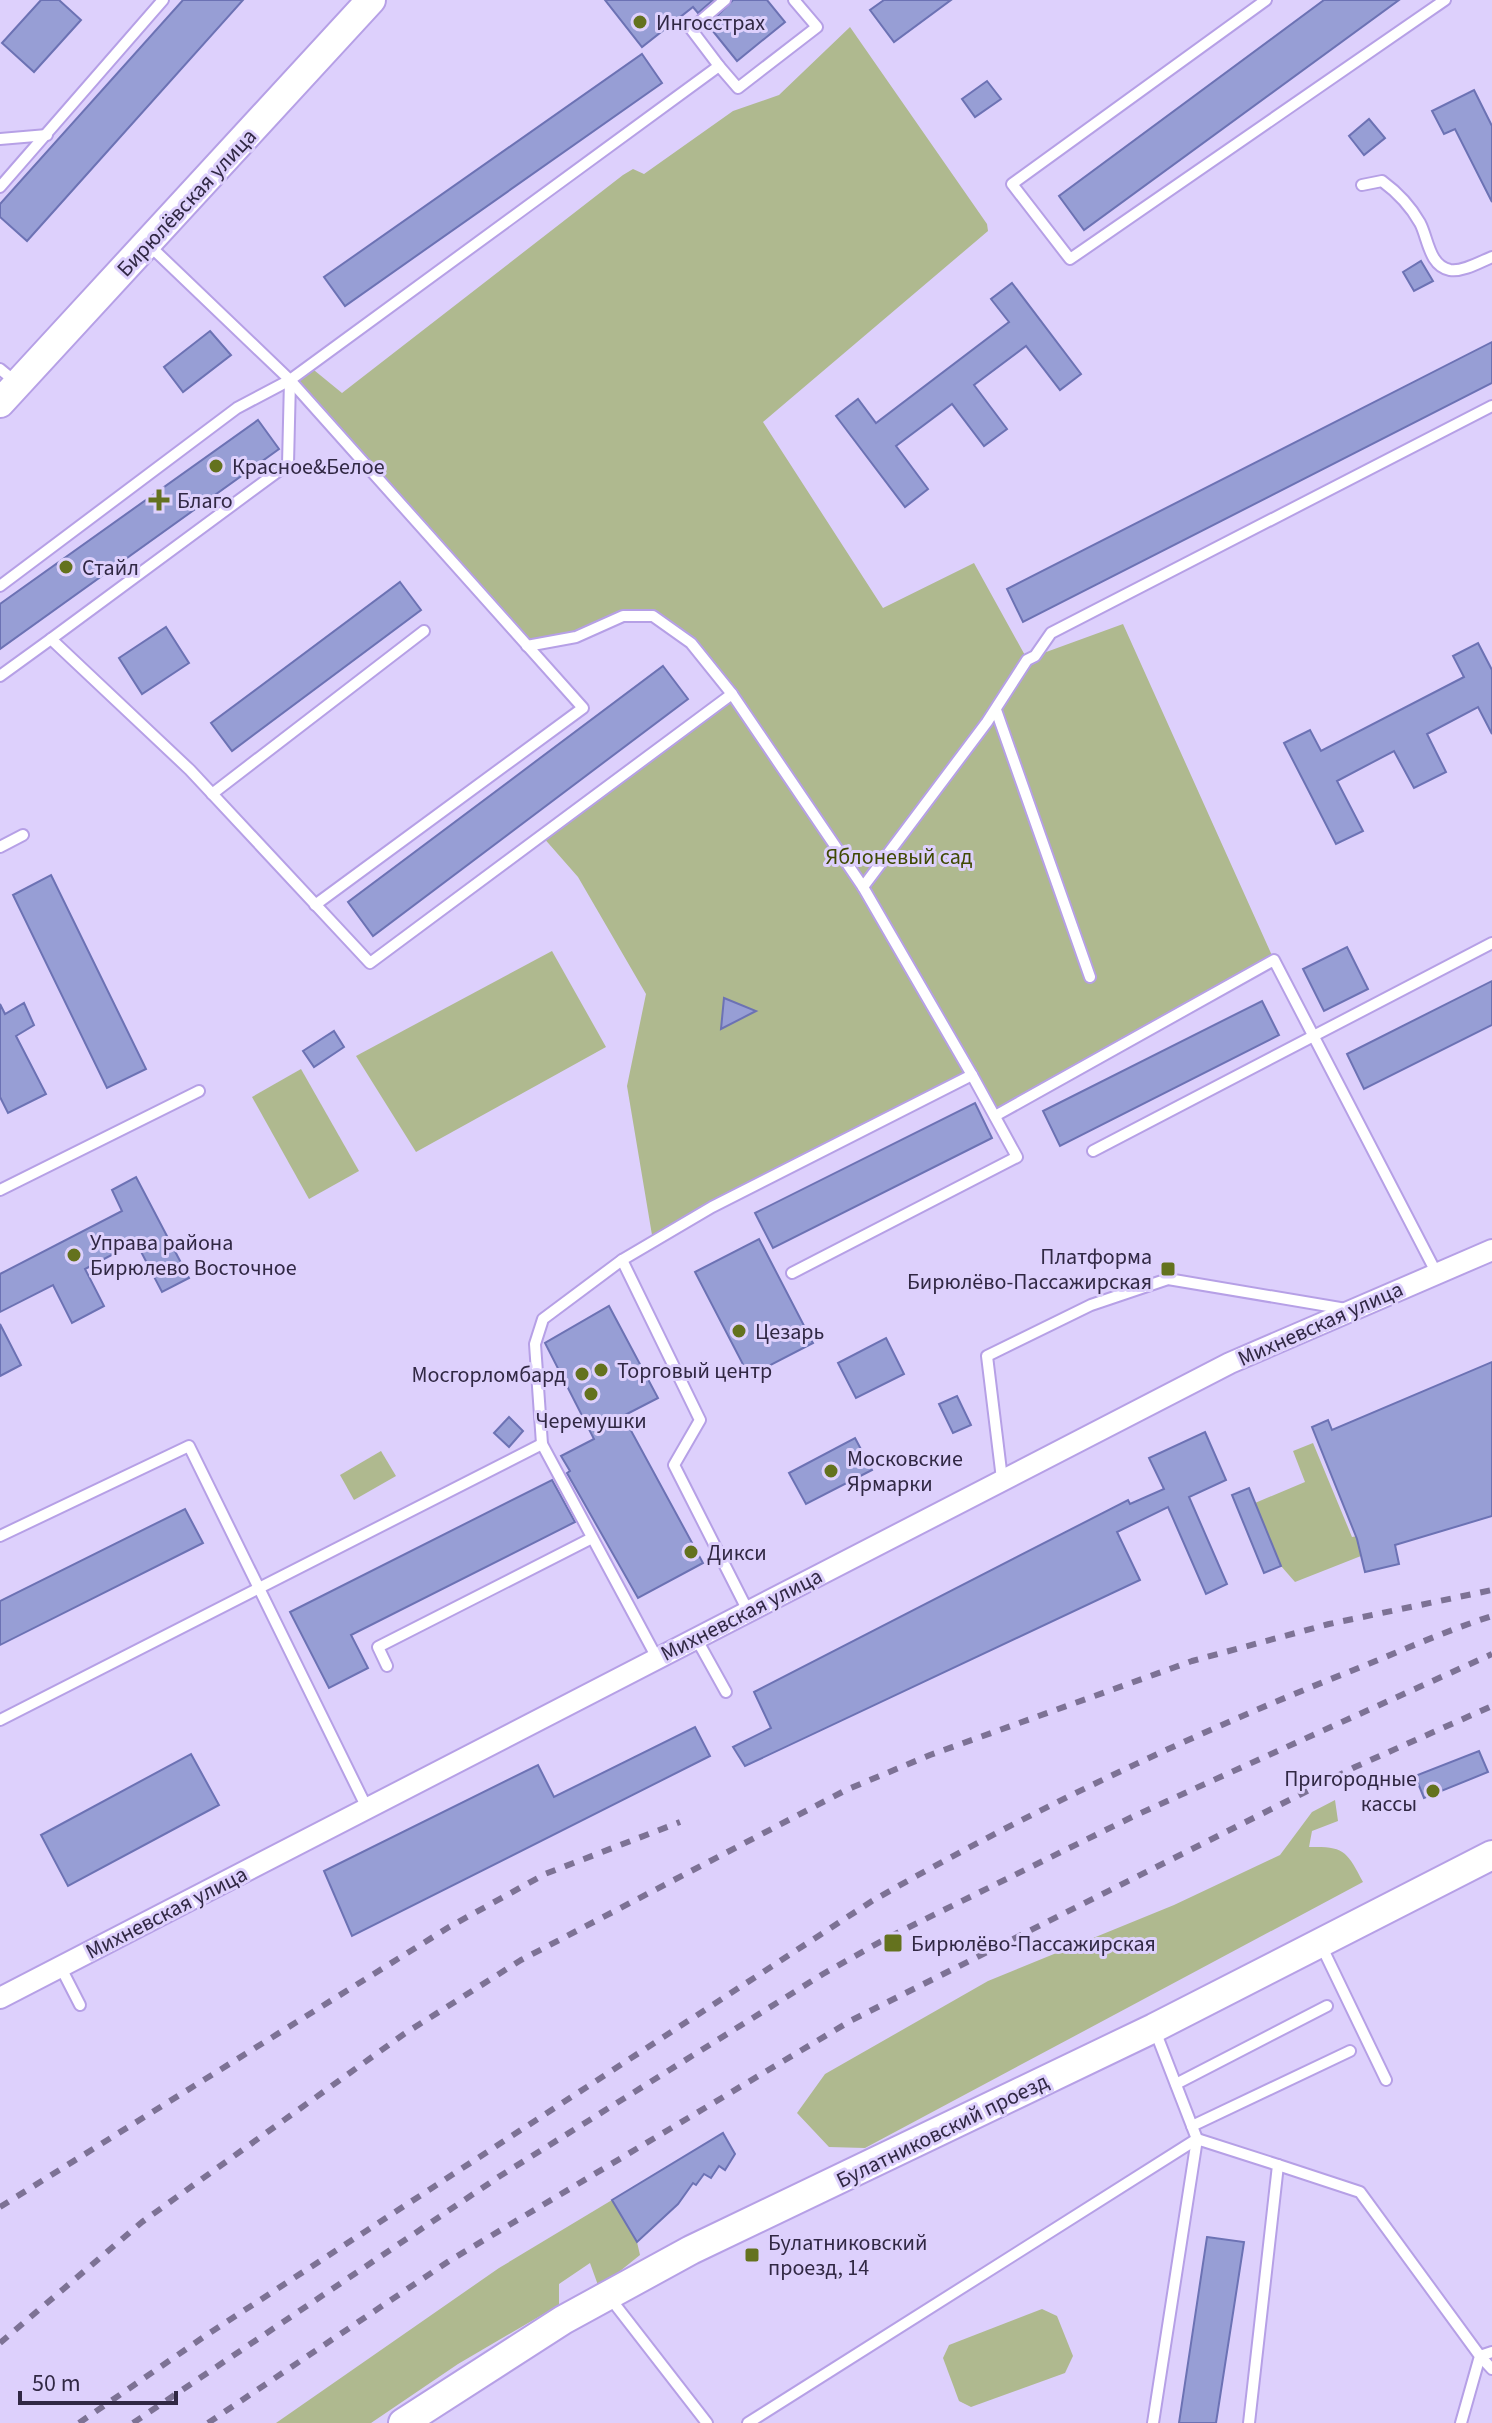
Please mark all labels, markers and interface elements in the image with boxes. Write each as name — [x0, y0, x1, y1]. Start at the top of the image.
place label: Ингосстрах — [656, 7, 765, 39]
marker: Ингосстрах — [631, 13, 649, 31]
street label: Бирюлёвская улица — [109, 121, 264, 284]
place label: Красное&Белое — [232, 451, 385, 483]
marker: Красное&Белое — [207, 457, 225, 475]
place label: Благо — [177, 485, 233, 517]
marker: Благо — [148, 489, 170, 511]
place label: Стайл — [82, 552, 139, 584]
marker: Стайл — [57, 558, 75, 576]
park label: Яблоневый сад — [826, 841, 973, 873]
place label: Управа района Бирюлево Восточное — [90, 1227, 297, 1284]
place label: Платформа Бирюлёво-Пассажирская — [907, 1241, 1152, 1298]
marker: Управа района Бирюлево Восточное — [65, 1246, 83, 1264]
marker: Платформа Бирюлёво-Пассажирская — [1159, 1260, 1177, 1278]
street label: Михневская улица — [1233, 1273, 1408, 1375]
place label: Цезарь — [755, 1316, 824, 1348]
marker: Цезарь — [730, 1322, 748, 1340]
place label: Торговый центр — [617, 1355, 772, 1387]
place label: Мосгорломбард — [412, 1359, 566, 1391]
marker: Торговый центр — [592, 1361, 610, 1379]
marker: Мосгорломбард — [573, 1365, 591, 1383]
marker: Черемушки — [582, 1385, 600, 1403]
place label: Черемушки — [535, 1405, 647, 1437]
place label: Московские Ярмарки — [847, 1443, 963, 1500]
marker: Московские Ярмарки — [822, 1462, 840, 1480]
place label: Дикси — [707, 1537, 767, 1569]
marker: Дикси — [682, 1543, 700, 1561]
street label: Михневская улица — [655, 1560, 828, 1670]
place label: Пригородные кассы — [1284, 1763, 1417, 1820]
marker: Пригородные кассы — [1424, 1782, 1442, 1800]
street label: Михневская улица — [80, 1858, 253, 1968]
place label: Бирюлёво-Пассажирская — [911, 1928, 1156, 1960]
marker: Бирюлёво-Пассажирская — [882, 1932, 904, 1954]
street label: Булатниковский проезд — [831, 2065, 1054, 2196]
place label: Булатниковский проезд, 14 — [768, 2227, 927, 2284]
marker: Булатниковский проезд, 14 — [743, 2246, 761, 2264]
scale bar — [20, 2355, 176, 2405]
text: 50 m — [32, 2366, 81, 2401]

